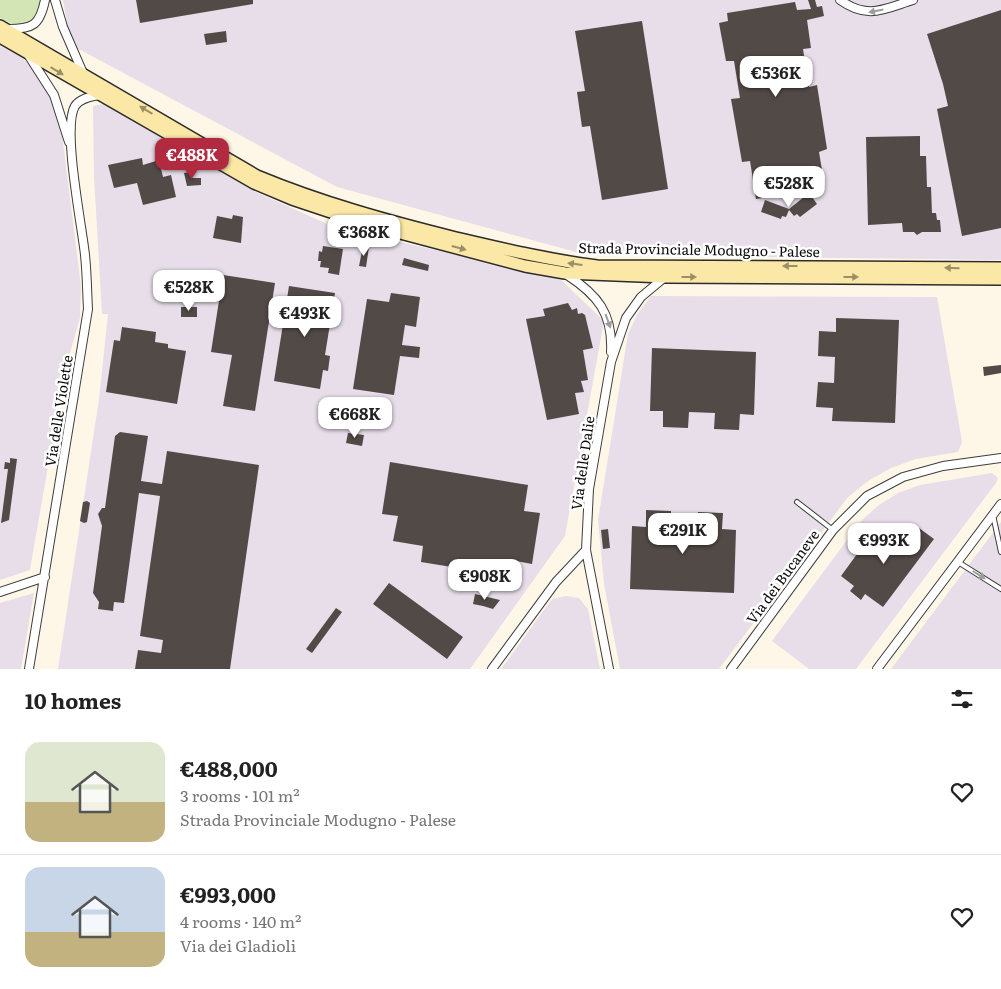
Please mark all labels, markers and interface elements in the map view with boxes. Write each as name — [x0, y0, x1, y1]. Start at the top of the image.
one-way arrow — [867, 7, 883, 15]
pin: €536K — [741, 56, 811, 98]
text: €536K — [751, 60, 801, 84]
one-way arrow — [50, 66, 63, 75]
one-way arrow — [139, 105, 152, 114]
pin: €488K — [157, 138, 227, 180]
text: €488K — [166, 142, 218, 166]
pin: €528K — [754, 166, 824, 208]
text: €528K — [764, 170, 814, 194]
pin: €368K — [329, 214, 399, 257]
text: €368K — [338, 219, 390, 243]
street label: Strada Provinciale Modugno - Palese — [578, 237, 820, 261]
one-way arrow — [452, 245, 467, 253]
one-way arrow — [567, 260, 583, 268]
one-way arrow — [782, 262, 798, 270]
one-way arrow — [944, 264, 960, 272]
pin: €528K — [154, 270, 224, 312]
one-way arrow — [681, 273, 697, 281]
one-way arrow — [843, 273, 859, 281]
text: €528K — [164, 274, 214, 298]
pin: €493K — [270, 296, 340, 338]
text: €493K — [279, 300, 331, 324]
one-way arrow — [604, 314, 612, 329]
street label: Via delle Violette — [39, 354, 77, 468]
pin: €668K — [320, 396, 390, 439]
text: €668K — [329, 401, 381, 425]
street label: Via delle Dalie — [566, 415, 599, 511]
pin: €291K — [648, 512, 718, 555]
text: €291K — [659, 517, 707, 541]
pin: €993K — [849, 522, 919, 565]
street label: Via dei Bucaneve — [741, 525, 823, 628]
text: €993K — [859, 527, 909, 551]
pin: €908K — [450, 558, 520, 601]
text: €908K — [459, 563, 511, 587]
one-way arrow — [973, 571, 986, 580]
text: 10 homes — [25, 684, 121, 715]
icon: filters — [948, 685, 976, 713]
text: €488,000 — [180, 752, 278, 783]
icon: home — [65, 762, 125, 822]
icon: heart — [948, 778, 976, 806]
text: 3 rooms · 101 m² — [180, 783, 300, 807]
text: Strada Provinciale Modugno - Palese — [180, 807, 456, 831]
text: €993,000 — [180, 878, 276, 909]
icon: home — [65, 887, 125, 947]
icon: heart — [948, 903, 976, 931]
text: 4 rooms · 140 m² — [180, 909, 301, 933]
text: Via dei Gladioli — [180, 933, 296, 957]

